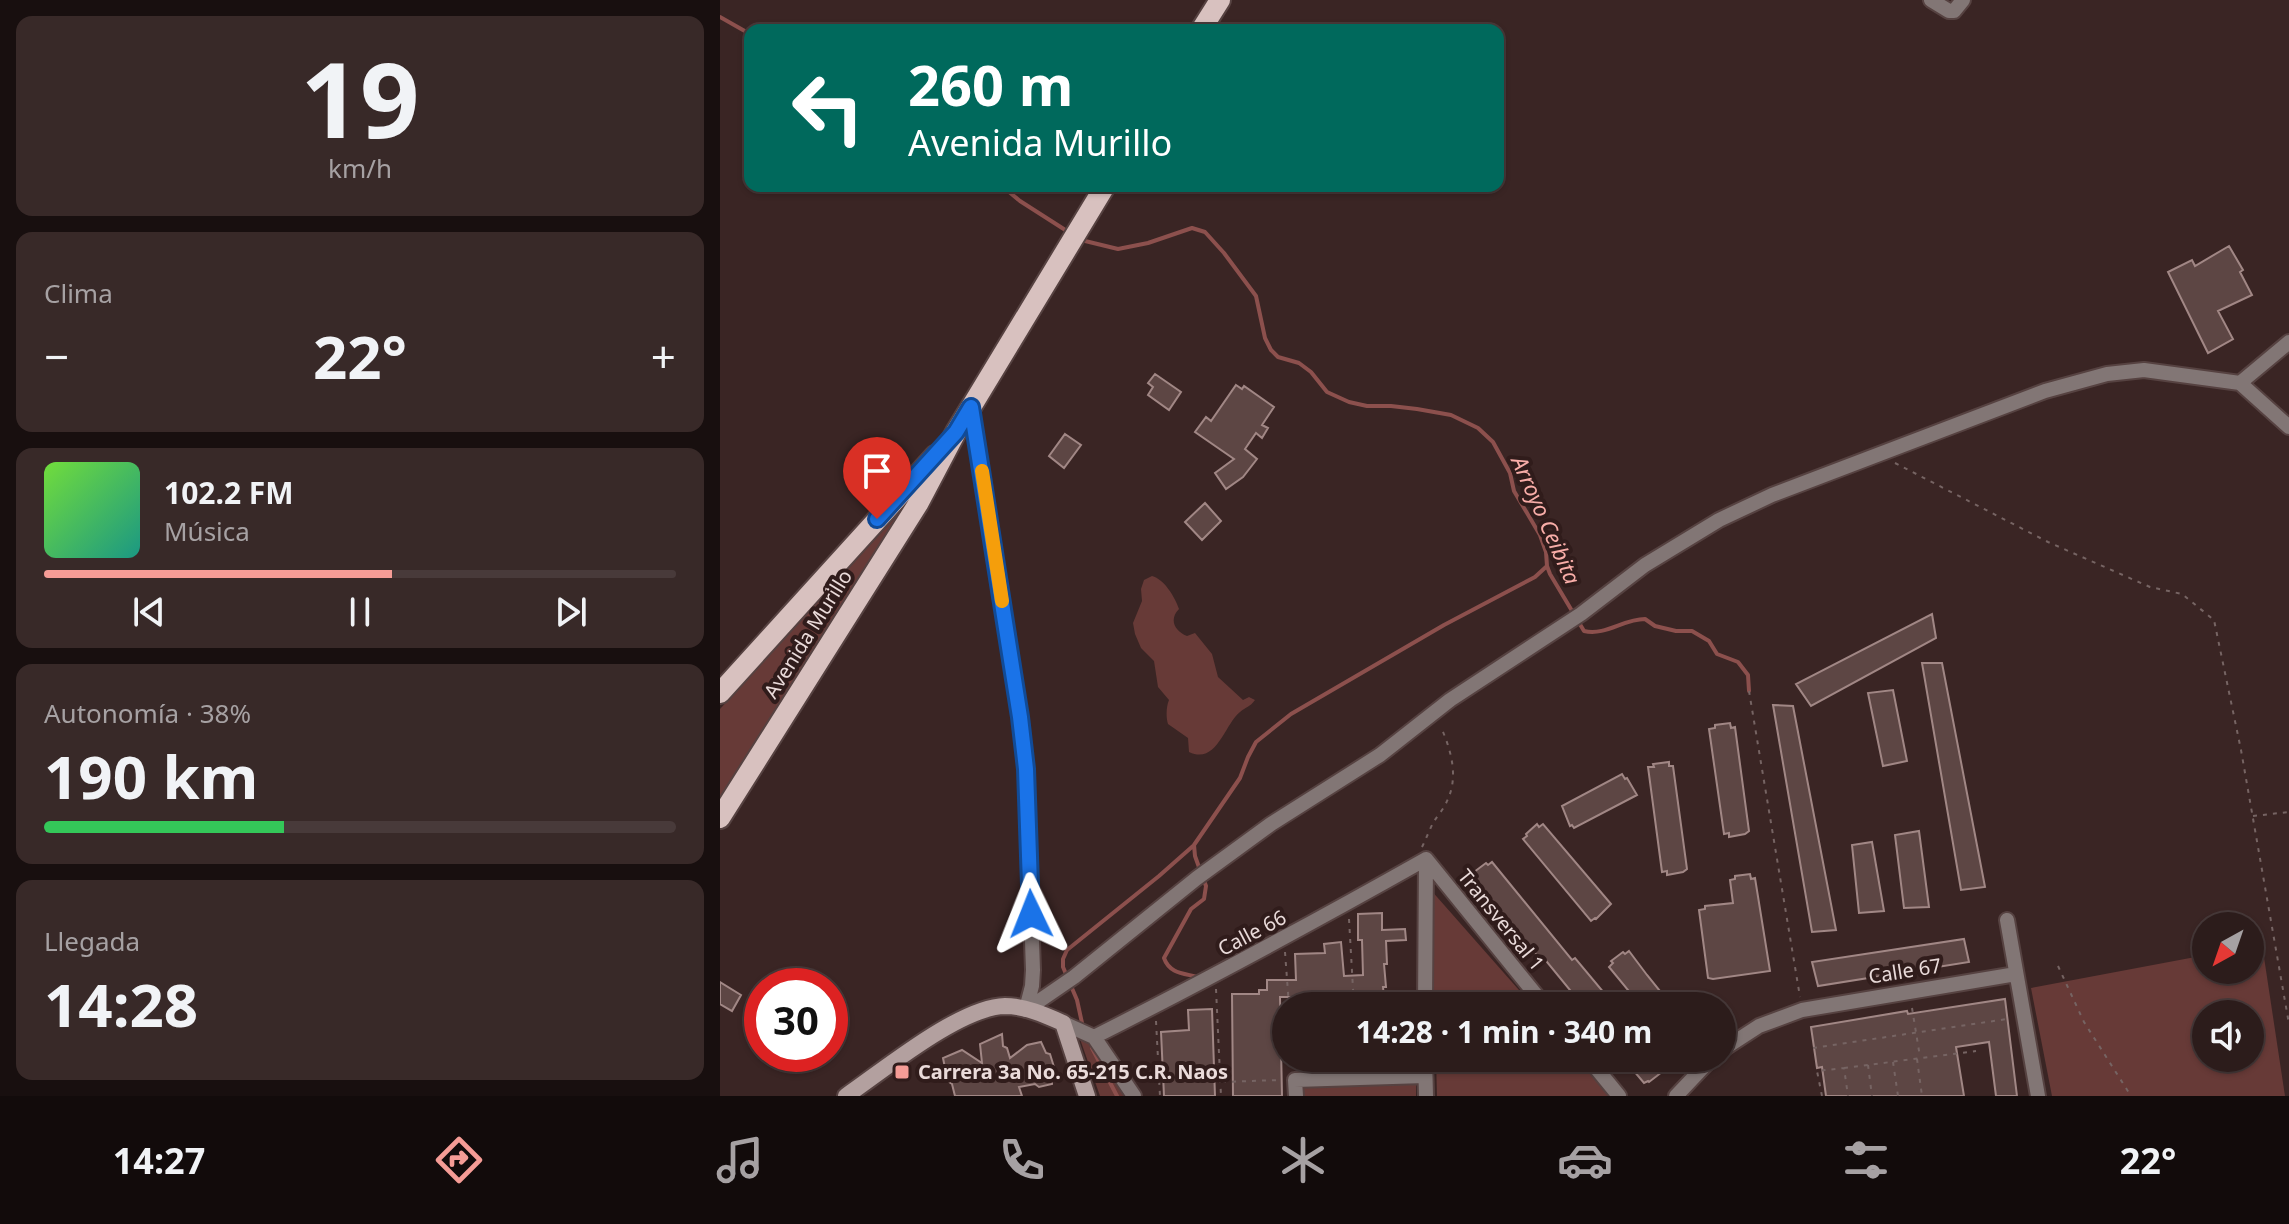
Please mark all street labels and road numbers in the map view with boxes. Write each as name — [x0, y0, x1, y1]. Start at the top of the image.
street label: Avenida Murillo — [757, 564, 858, 703]
street label: Transversal 1 — [1452, 863, 1551, 976]
street label: Calle 66 — [1213, 903, 1291, 962]
street label: Calle 67 — [1866, 951, 1943, 990]

